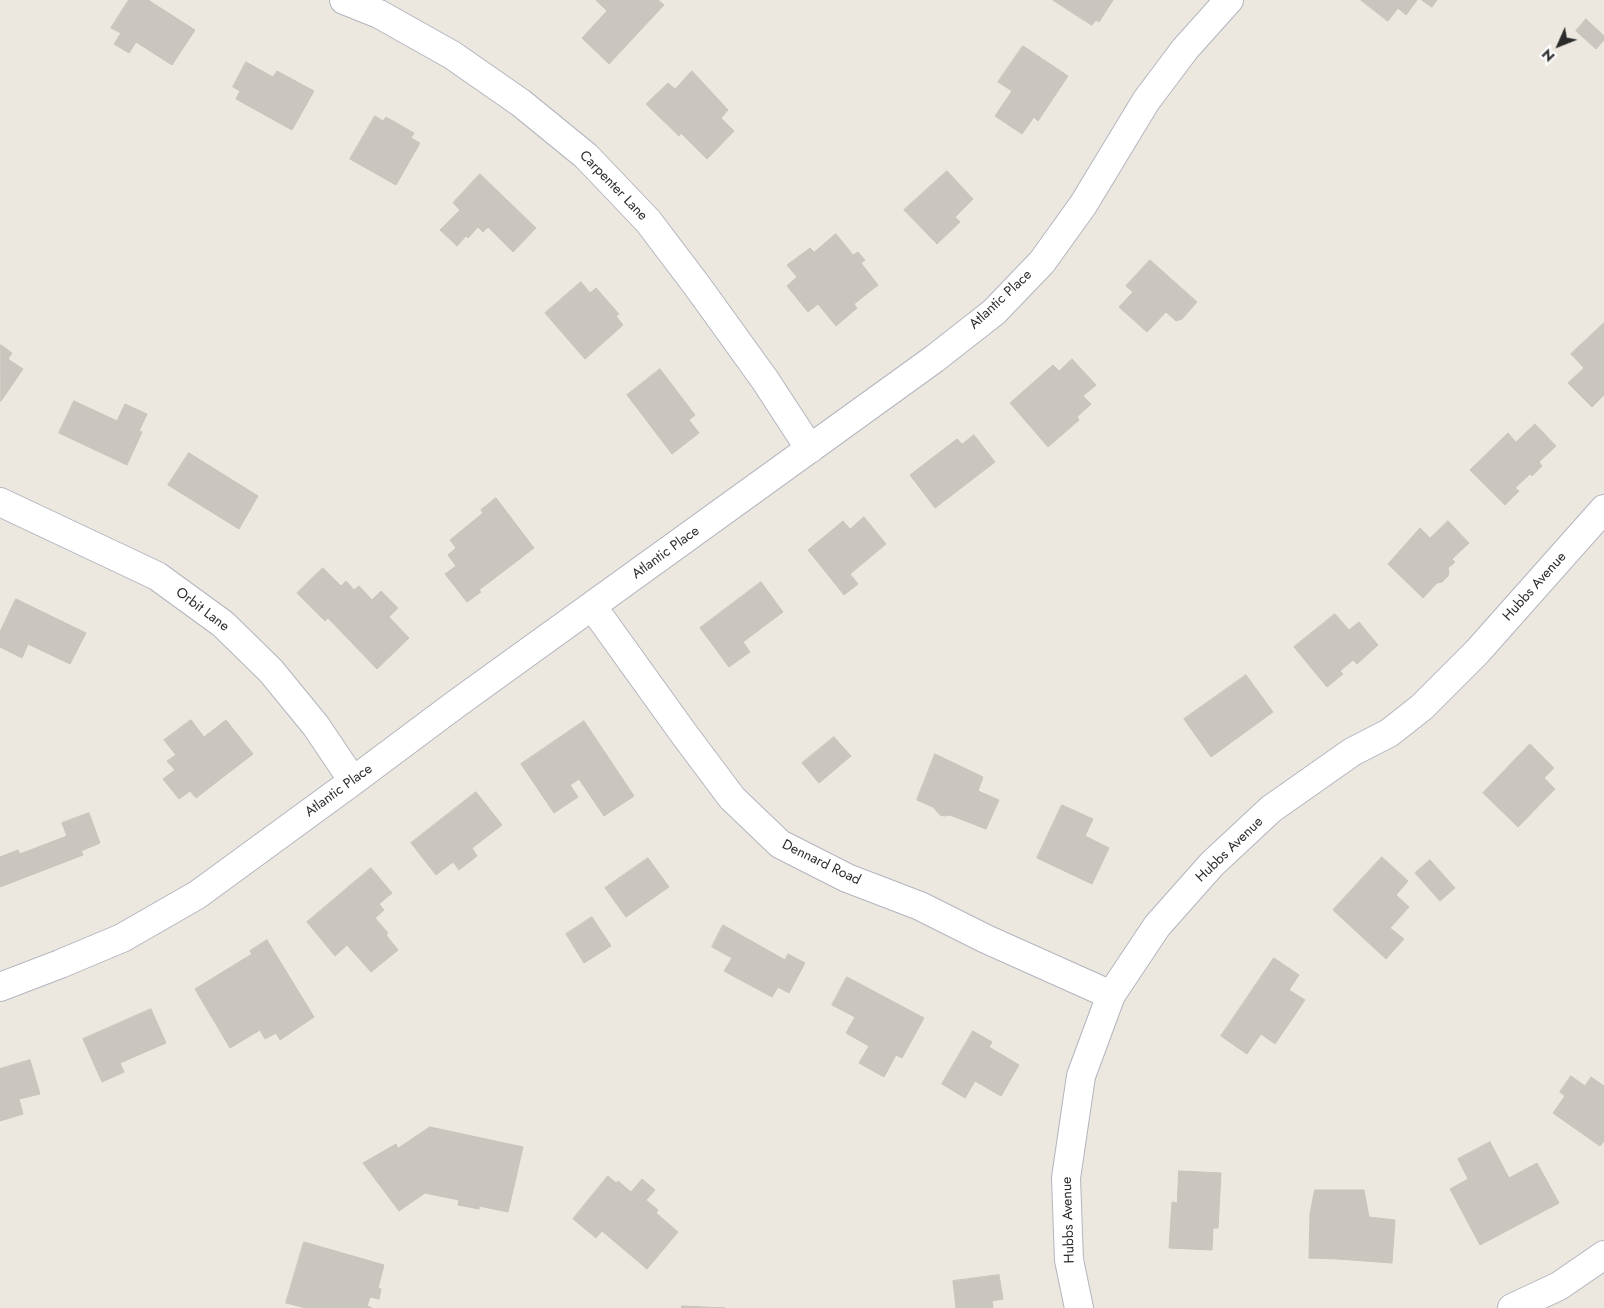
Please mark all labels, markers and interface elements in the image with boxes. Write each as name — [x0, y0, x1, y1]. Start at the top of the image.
north arrow — [1534, 20, 1584, 70]
text: N — [1537, 44, 1559, 66]
street label: Carpenter Lane — [575, 147, 651, 225]
street label: Atlantic Place — [966, 267, 1036, 333]
street label: Atlantic Place — [629, 523, 703, 583]
street label: Hubbs Avenue — [1500, 549, 1570, 625]
street label: Orbit Lane — [172, 584, 232, 636]
street label: Atlantic Place — [302, 761, 376, 821]
street label: Hubbs Avenue — [1193, 814, 1267, 886]
street label: Dennard Road — [779, 837, 863, 889]
street label: Hubbs Avenue — [1059, 1176, 1079, 1264]

